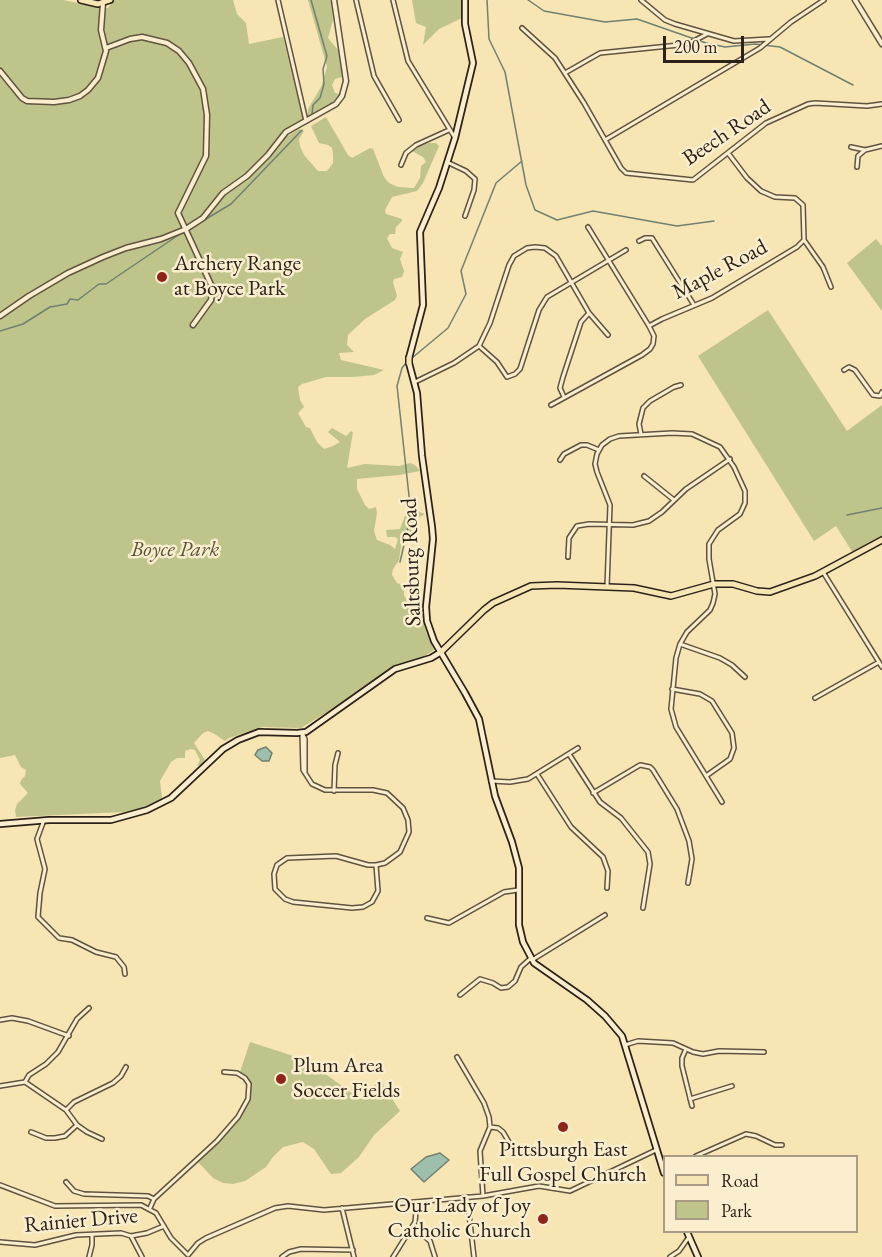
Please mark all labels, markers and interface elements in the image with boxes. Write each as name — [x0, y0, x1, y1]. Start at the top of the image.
scale bar — [666, 24, 747, 62]
text: 200 m — [674, 35, 718, 58]
street label: Beech Road — [678, 94, 776, 172]
street label: Maple Road — [668, 234, 772, 306]
place label: Archery Range at Boyce Park — [174, 251, 301, 302]
marker: Archery Range at Boyce Park — [155, 270, 169, 284]
street label: Saltsburg Road — [397, 497, 427, 627]
park label: Boyce Park — [131, 537, 219, 563]
place label: Plum Area Soccer Fields — [293, 1053, 400, 1104]
marker: Plum Area Soccer Fields — [274, 1072, 288, 1086]
marker: Pittsburgh East Full Gospel Church — [556, 1120, 570, 1134]
place label: Pittsburgh East Full Gospel Church — [479, 1137, 647, 1188]
legend — [663, 1155, 858, 1233]
text: Road — [721, 1169, 759, 1192]
place label: Our Lady of Joy Catholic Church — [388, 1193, 531, 1244]
text: Park — [721, 1199, 752, 1222]
street label: Rainier Drive — [23, 1203, 139, 1239]
marker: Our Lady of Joy Catholic Church — [536, 1212, 550, 1226]

